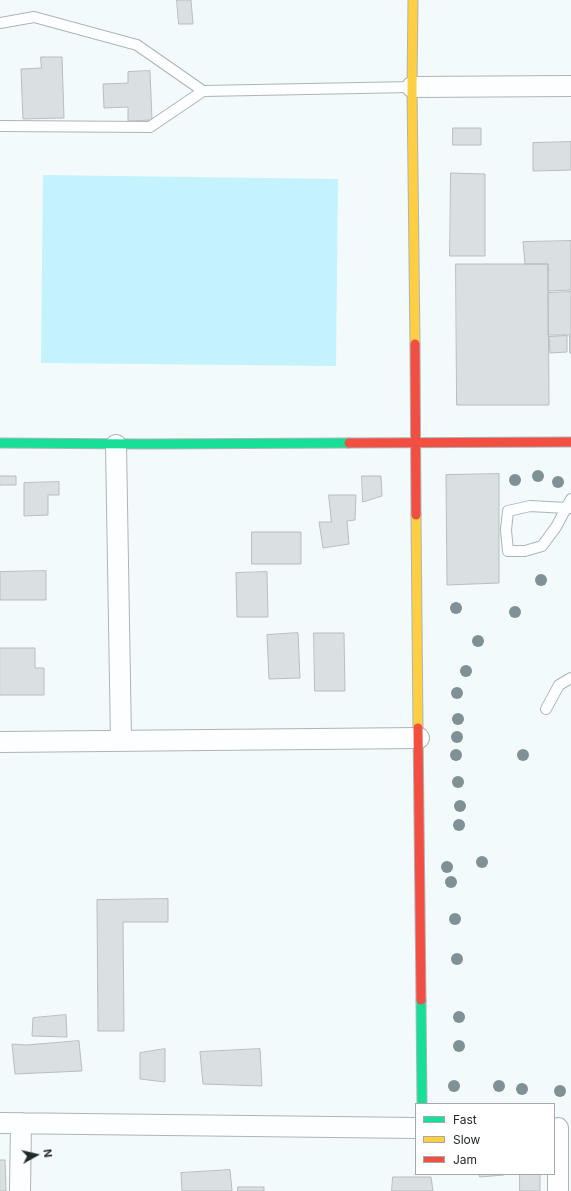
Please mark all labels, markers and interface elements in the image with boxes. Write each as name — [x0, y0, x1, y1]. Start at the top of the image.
legend — [415, 1103, 555, 1175]
text: Fast — [453, 1112, 477, 1127]
text: Slow — [453, 1132, 480, 1147]
north arrow — [16, 1135, 56, 1175]
text: N — [40, 1148, 55, 1158]
text: Jam — [453, 1152, 477, 1167]

